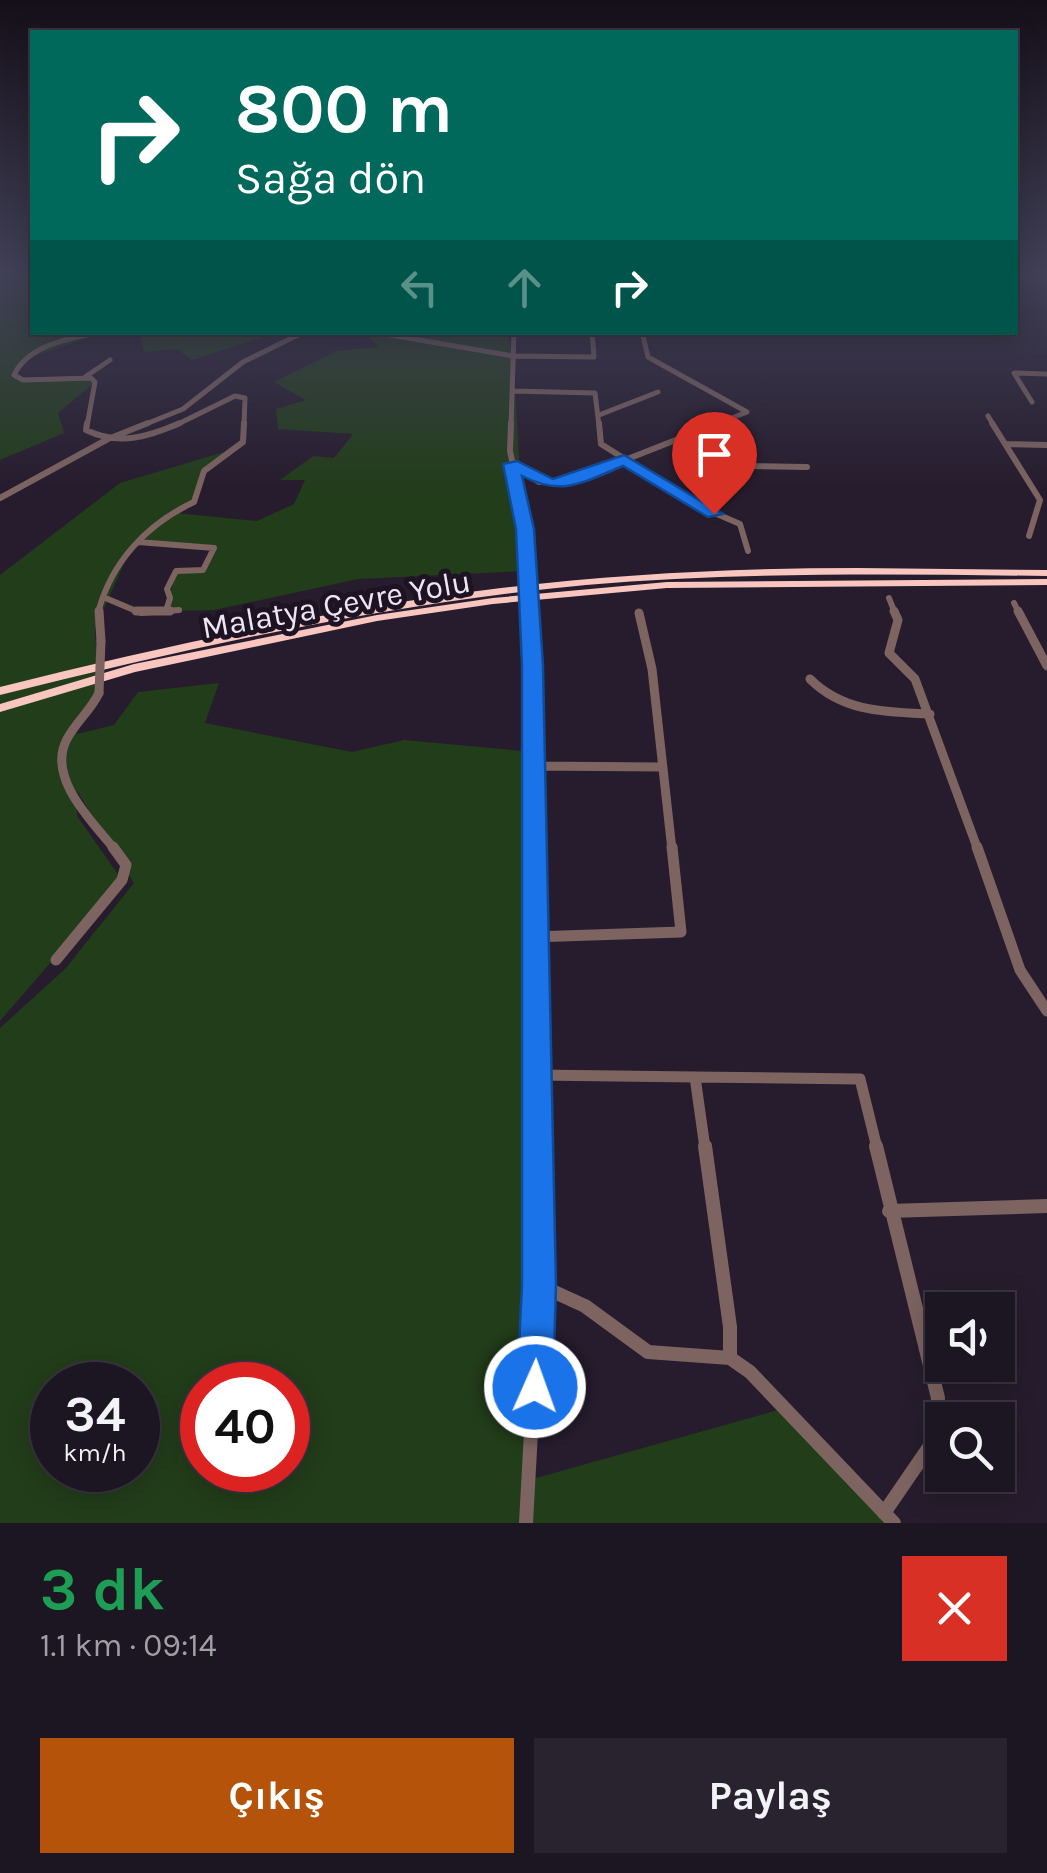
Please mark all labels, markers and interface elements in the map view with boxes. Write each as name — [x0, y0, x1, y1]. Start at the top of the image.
text: 800 m — [235, 68, 453, 150]
icon: right — [70, 70, 200, 200]
text: Sağa dön — [235, 152, 426, 204]
icon: left — [392, 260, 447, 315]
icon: ahead — [497, 260, 552, 315]
icon: right — [602, 260, 657, 315]
pin — [672, 412, 757, 515]
icon: arrive — [687, 427, 742, 482]
street label: Malatya Çevre Yolu — [199, 563, 473, 646]
map controls — [925, 1292, 1015, 1492]
button: sound — [925, 1292, 1015, 1382]
position arrow — [483, 1335, 587, 1439]
speed limit sign: 40 — [180, 1362, 310, 1492]
text: 34 — [65, 1385, 125, 1444]
button: search — [925, 1402, 1015, 1492]
text: km/h — [63, 1438, 127, 1467]
text: 3 dk — [40, 1554, 165, 1624]
button: close — [902, 1556, 1007, 1661]
text: 1.1 km · 09:14 — [40, 1627, 217, 1664]
button: Çıkış — [40, 1738, 514, 1853]
button: Paylaş — [534, 1738, 1007, 1853]

